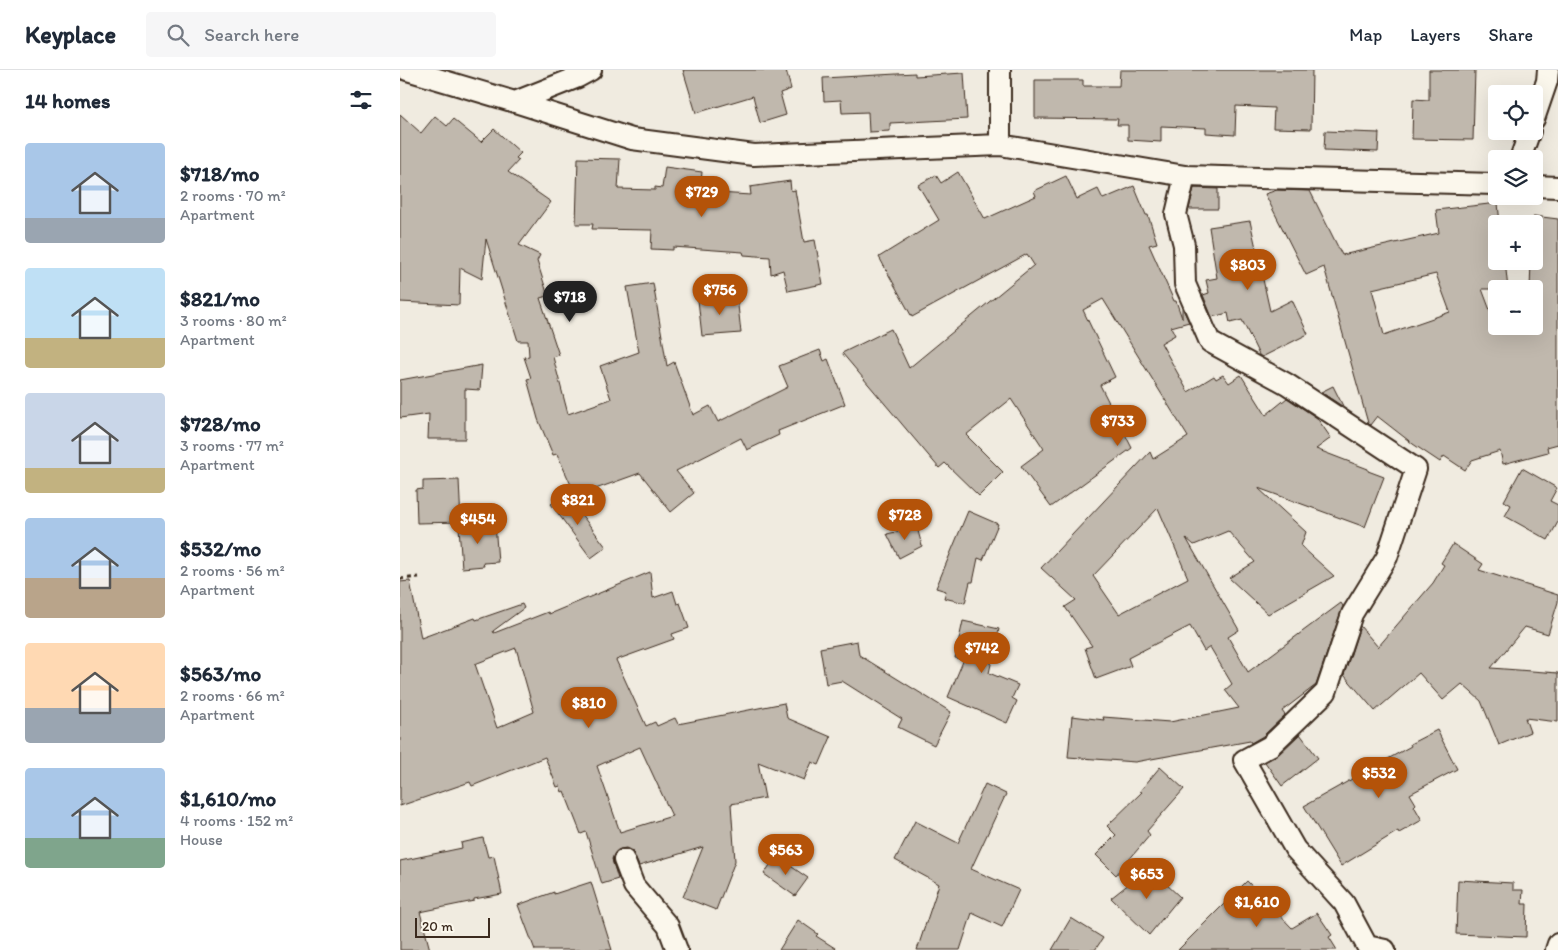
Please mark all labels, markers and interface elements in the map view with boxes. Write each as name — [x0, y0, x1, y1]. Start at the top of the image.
search box — [146, 12, 496, 57]
text: Keyplace — [25, 20, 116, 49]
icon: search — [164, 21, 192, 49]
text: Search here — [204, 23, 299, 46]
text: Map — [1349, 24, 1382, 46]
text: Layers — [1410, 24, 1460, 46]
text: Share — [1488, 24, 1533, 46]
map controls — [1488, 85, 1543, 335]
button: locate — [1488, 85, 1543, 140]
icon: filters — [347, 86, 375, 114]
text: 14 homes — [25, 88, 110, 113]
button: layers — [1488, 150, 1543, 205]
text: $718/mo — [180, 161, 259, 186]
icon: home — [65, 163, 125, 223]
pin: $729 — [672, 176, 732, 218]
text: $729 — [686, 182, 718, 201]
text: 2 rooms · 70 m² — [180, 186, 286, 205]
text: Apartment — [180, 205, 255, 224]
button: + — [1488, 215, 1543, 270]
pin: $803 — [1218, 248, 1278, 291]
text: $803 — [1230, 255, 1266, 274]
pin: $756 — [690, 274, 750, 316]
pin: $718 — [540, 280, 600, 323]
text: $756 — [704, 280, 736, 299]
button: − — [1488, 280, 1543, 335]
text: $821/mo — [180, 286, 260, 311]
text: $718 — [554, 287, 586, 306]
icon: home — [65, 288, 125, 348]
text: 3 rooms · 80 m² — [180, 311, 287, 330]
text: Apartment — [180, 330, 255, 349]
pin: $733 — [1088, 404, 1148, 447]
text: $728/mo — [180, 411, 261, 436]
text: $733 — [1101, 411, 1135, 430]
icon: home — [65, 413, 125, 473]
text: 3 rooms · 77 m² — [180, 436, 284, 455]
text: Apartment — [180, 455, 255, 474]
pin: $821 — [548, 484, 608, 526]
text: $821 — [562, 490, 594, 509]
pin: $728 — [875, 498, 935, 541]
pin: $454 — [448, 502, 508, 545]
text: $728 — [888, 505, 922, 524]
text: $454 — [460, 509, 496, 528]
text: $532/mo — [180, 536, 261, 561]
icon: home — [65, 538, 125, 598]
text: 2 rooms · 56 m² — [180, 561, 285, 580]
text: Apartment — [180, 580, 255, 599]
pin: $742 — [952, 632, 1012, 674]
text: $742 — [965, 638, 999, 657]
text: $563/mo — [180, 661, 261, 686]
icon: home — [65, 663, 125, 723]
text: 2 rooms · 66 m² — [180, 686, 285, 705]
pin: $810 — [559, 686, 619, 729]
text: $810 — [572, 693, 606, 712]
text: Apartment — [180, 705, 255, 724]
pin: $532 — [1349, 756, 1409, 799]
text: $532 — [1362, 763, 1396, 782]
text: $1,610/mo — [180, 786, 276, 811]
icon: home — [65, 788, 125, 848]
text: 4 rooms · 152 m² — [180, 811, 293, 830]
text: House — [180, 830, 223, 849]
pin: $563 — [756, 834, 816, 876]
text: $563 — [769, 840, 803, 859]
pin: $653 — [1117, 858, 1177, 900]
text: $653 — [1130, 864, 1164, 883]
pin: $1,610 — [1216, 886, 1298, 928]
text: $1,610 — [1234, 892, 1280, 911]
scale bar — [415, 915, 490, 938]
text: 20 m — [422, 918, 453, 935]

